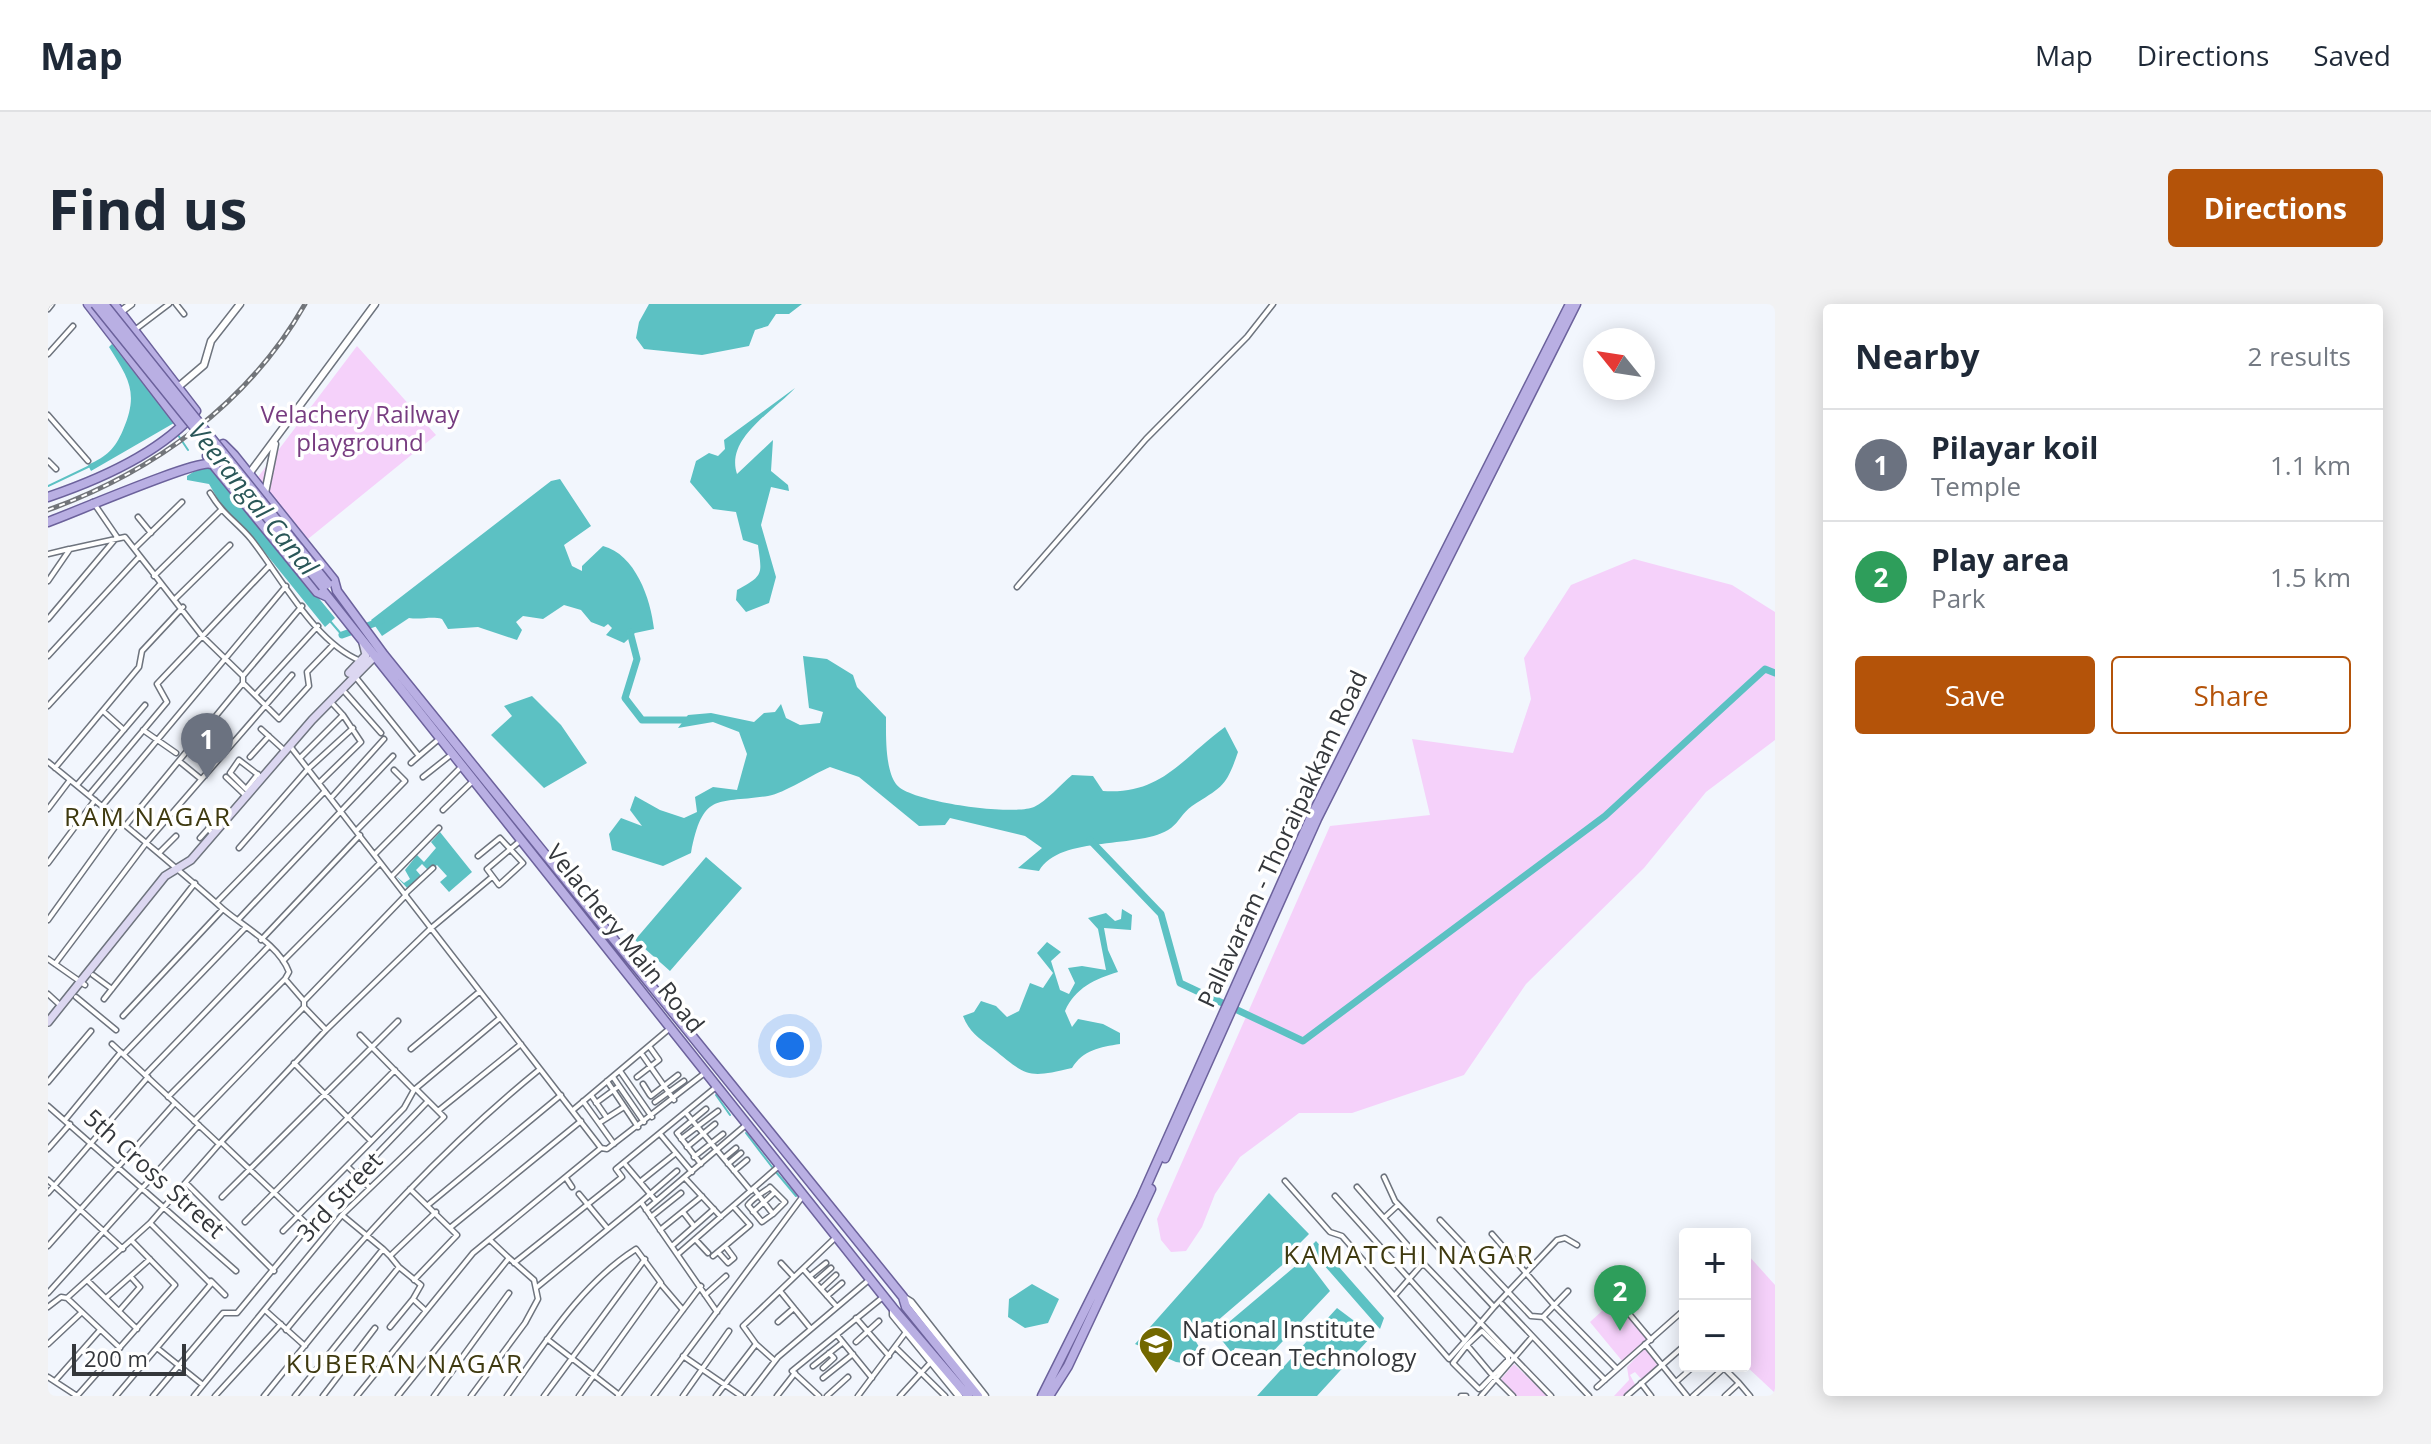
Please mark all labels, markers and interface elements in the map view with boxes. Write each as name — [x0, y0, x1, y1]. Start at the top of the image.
text: Map — [40, 29, 123, 81]
text: Map — [2035, 36, 2093, 74]
text: Directions — [2137, 36, 2269, 74]
text: Saved — [2313, 36, 2391, 74]
button: Directions — [2168, 169, 2383, 247]
text: Find us — [48, 170, 247, 246]
north arrow — [1583, 328, 1655, 400]
text: Nearby — [1855, 333, 1980, 379]
text: 2 results — [2248, 338, 2351, 374]
park label: Velachery Railway playground — [260, 397, 461, 458]
water label: Veerangal Canal — [181, 414, 328, 584]
text: Pilayar koil — [1931, 427, 2098, 468]
text: 1 — [1874, 447, 1888, 483]
text: 1.1 km — [2270, 447, 2351, 483]
text: Temple — [1931, 468, 2021, 504]
text: Play area — [1931, 539, 2070, 580]
text: 2 — [1874, 559, 1888, 595]
text: 1.5 km — [2270, 559, 2351, 595]
text: Park — [1931, 580, 1985, 616]
button: Save — [1855, 656, 2095, 734]
button: Share — [2111, 656, 2351, 734]
street label: Pallavaram - Thoraipakkam Road — [1189, 665, 1374, 1012]
pin: 1 — [181, 713, 233, 779]
district label: RAM NAGAR — [64, 798, 232, 834]
street label: Velachery Main Road — [540, 837, 713, 1039]
your location — [770, 1026, 810, 1066]
street label: 5th Cross Street — [78, 1101, 232, 1245]
street label: 3rd Street — [289, 1144, 389, 1248]
map controls — [1679, 1228, 1751, 1372]
button: + — [1679, 1228, 1751, 1300]
district label: KAMATCHI NAGAR — [1283, 1236, 1535, 1272]
pin: 2 — [1594, 1265, 1646, 1331]
button: − — [1679, 1300, 1751, 1372]
place label: National Institute of Ocean Technology — [1182, 1312, 1417, 1373]
school or university icon: National Institute of Ocean Technology — [1137, 1325, 1175, 1375]
scale bar — [72, 1340, 186, 1376]
text: 200 m — [84, 1343, 148, 1373]
district label: KUBERAN NAGAR — [286, 1345, 524, 1381]

